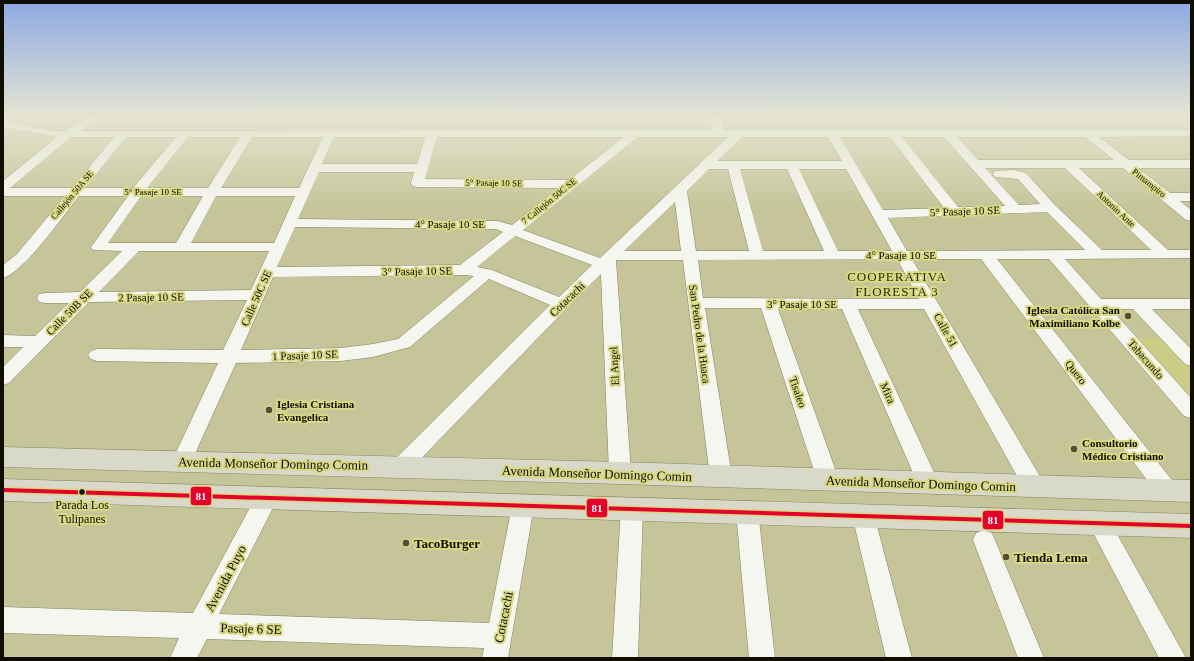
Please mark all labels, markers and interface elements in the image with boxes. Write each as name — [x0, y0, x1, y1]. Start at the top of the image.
street label: Pimampiro — [1130, 167, 1168, 200]
street label: Callejón 50A SE — [49, 168, 96, 221]
street label: 7 Callejón 50C SE — [520, 176, 579, 226]
street label: 5° Pasaje 10 SE — [465, 178, 523, 189]
street label: 5° Pasaje 10 SE — [124, 187, 182, 197]
street label: Antonio Ante — [1095, 189, 1137, 229]
street label: 5° Pasaje 10 SE — [930, 204, 1001, 218]
street label: 4° Pasaje 10 SE — [415, 218, 485, 230]
street label: 4° Pasaje 10 SE — [866, 249, 936, 261]
street label: 3° Pasaje 10 SE — [382, 264, 452, 278]
street label: Calle 50C SE — [238, 268, 274, 328]
district label: COOPERATIVA FLORESTA 3 — [847, 269, 947, 299]
street label: Cotacachi — [547, 279, 587, 319]
street label: San Pedro de la Huaca — [687, 284, 713, 384]
street label: Calle 50B SE — [44, 286, 95, 337]
street label: 2 Pasaje 10 SE — [118, 290, 184, 304]
street label: 3° Pasaje 10 SE — [767, 298, 837, 310]
place label: Iglesia Católica San Maximiliano Kolbe — [1027, 304, 1120, 329]
street label: Calle 51 — [932, 311, 960, 349]
marker: Iglesia Católica San Maximiliano Kolbe — [1123, 311, 1133, 321]
street label: Tabacundo — [1126, 337, 1167, 381]
street label: El Angel — [607, 346, 621, 386]
street label: 1 Pasaje 10 SE — [272, 348, 338, 362]
street label: Quero — [1063, 357, 1089, 387]
street label: Tisaleo — [787, 375, 809, 410]
street label: Mira — [878, 381, 898, 405]
place label: Iglesia Cristiana Evangelica — [277, 398, 355, 423]
marker: Iglesia Cristiana Evangelica — [264, 405, 274, 415]
place label: Consultorio Médico Cristiano — [1082, 437, 1164, 462]
marker: Consultorio Médico Cristiano — [1069, 444, 1079, 454]
street label: Avenida Monseñor Domingo Comin — [178, 454, 369, 473]
street label: Avenida Monseñor Domingo Comin — [502, 463, 693, 484]
street label: Avenida Monseñor Domingo Comin — [826, 473, 1017, 494]
line badge: 81 — [190, 486, 212, 506]
marker: Parada Los Tulipanes — [77, 487, 87, 497]
text: 81 — [196, 490, 207, 502]
place label: Parada Los Tulipanes — [55, 498, 109, 526]
line badge: 81 — [586, 498, 608, 518]
text: 81 — [592, 502, 603, 514]
line badge: 81 — [982, 510, 1004, 530]
text: 81 — [988, 514, 999, 526]
place label: TacoBurger — [414, 536, 480, 551]
marker: TacoBurger — [401, 538, 411, 548]
street label: Avenida Puyo — [202, 542, 249, 614]
place label: Tienda Lema — [1014, 550, 1088, 565]
marker: Tienda Lema — [1001, 552, 1011, 562]
street label: Cotacachi — [491, 590, 516, 644]
street label: Pasaje 6 SE — [220, 620, 282, 637]

